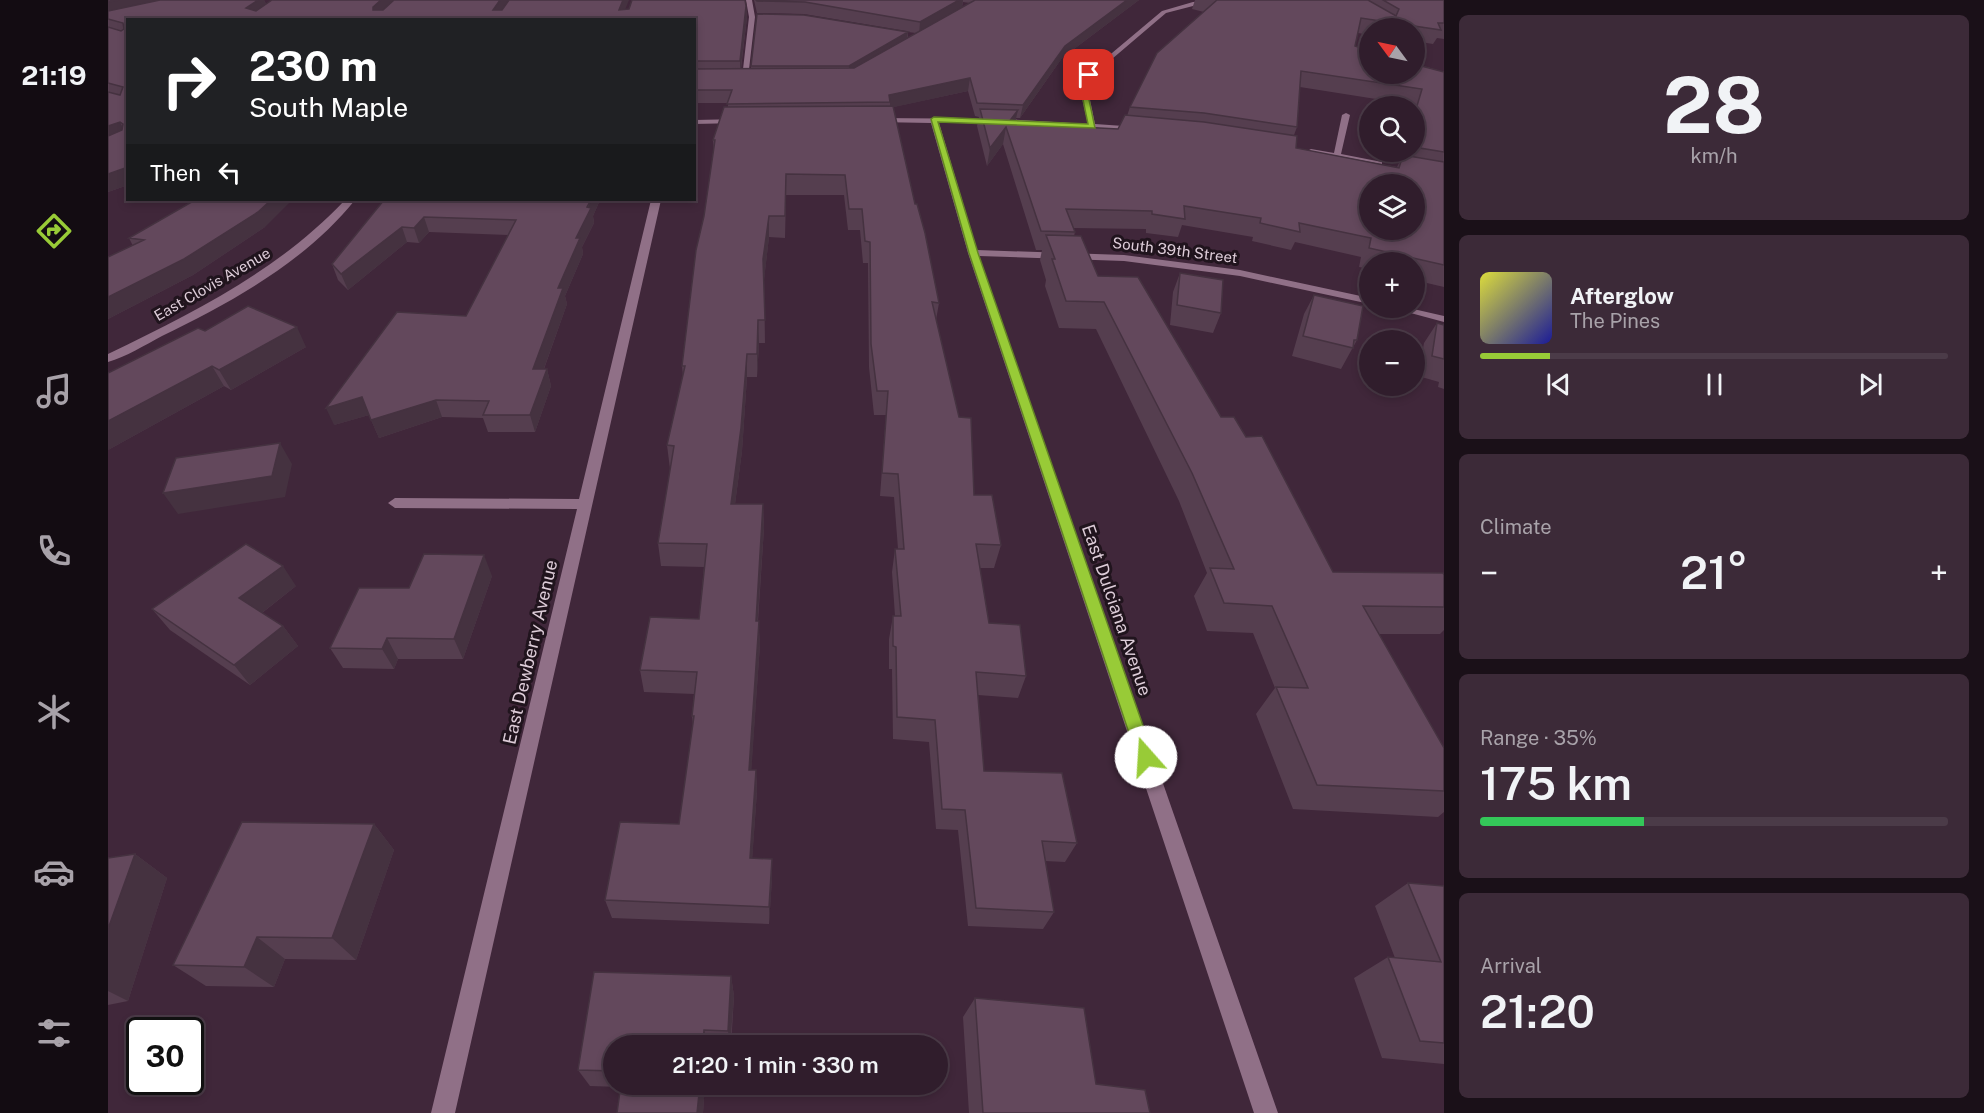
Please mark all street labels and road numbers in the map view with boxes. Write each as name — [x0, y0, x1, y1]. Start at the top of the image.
street label: South 39th Street — [1111, 234, 1239, 266]
street label: East Clovis Avenue — [151, 244, 273, 324]
street label: East Dulciana Avenue — [1078, 522, 1156, 698]
street label: East Dewberry Avenue — [499, 558, 561, 746]

